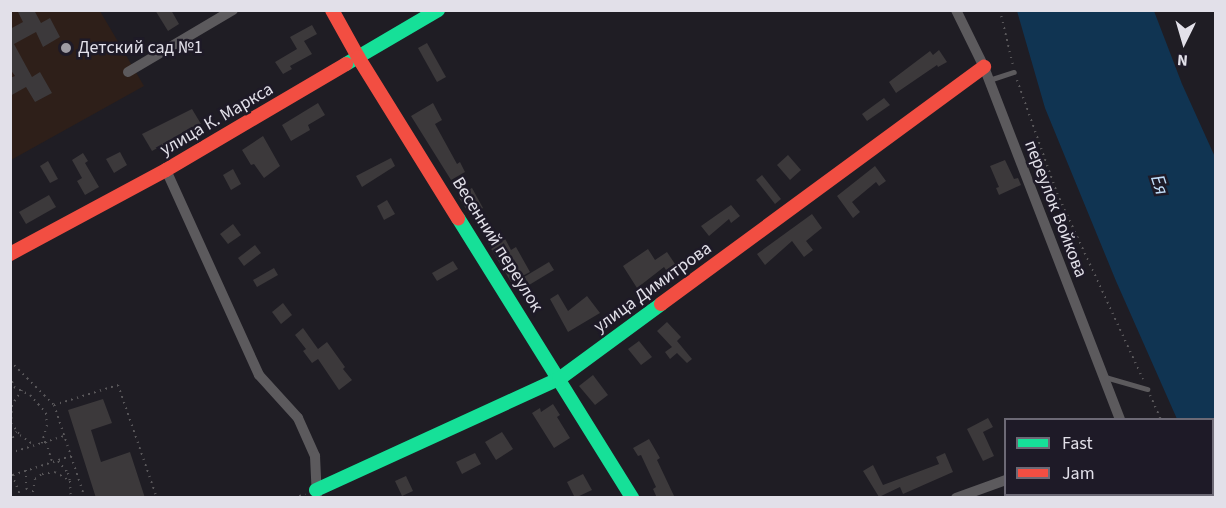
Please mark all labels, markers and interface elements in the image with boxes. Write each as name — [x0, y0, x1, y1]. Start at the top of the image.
north arrow — [1154, 12, 1214, 72]
place label: Детский сад №1 — [78, 37, 203, 59]
marker: Детский сад №1 — [59, 41, 73, 55]
text: N — [1176, 49, 1189, 71]
street label: улица К. Маркса — [157, 79, 277, 161]
street label: переулок Войкова — [1019, 137, 1091, 281]
water label: Ея — [1145, 172, 1173, 198]
street label: Весенний переулок — [447, 174, 547, 316]
street label: улица Димитрова — [590, 238, 716, 338]
legend — [1004, 418, 1214, 496]
text: Fast — [1062, 431, 1093, 456]
text: Jam — [1062, 461, 1095, 486]

